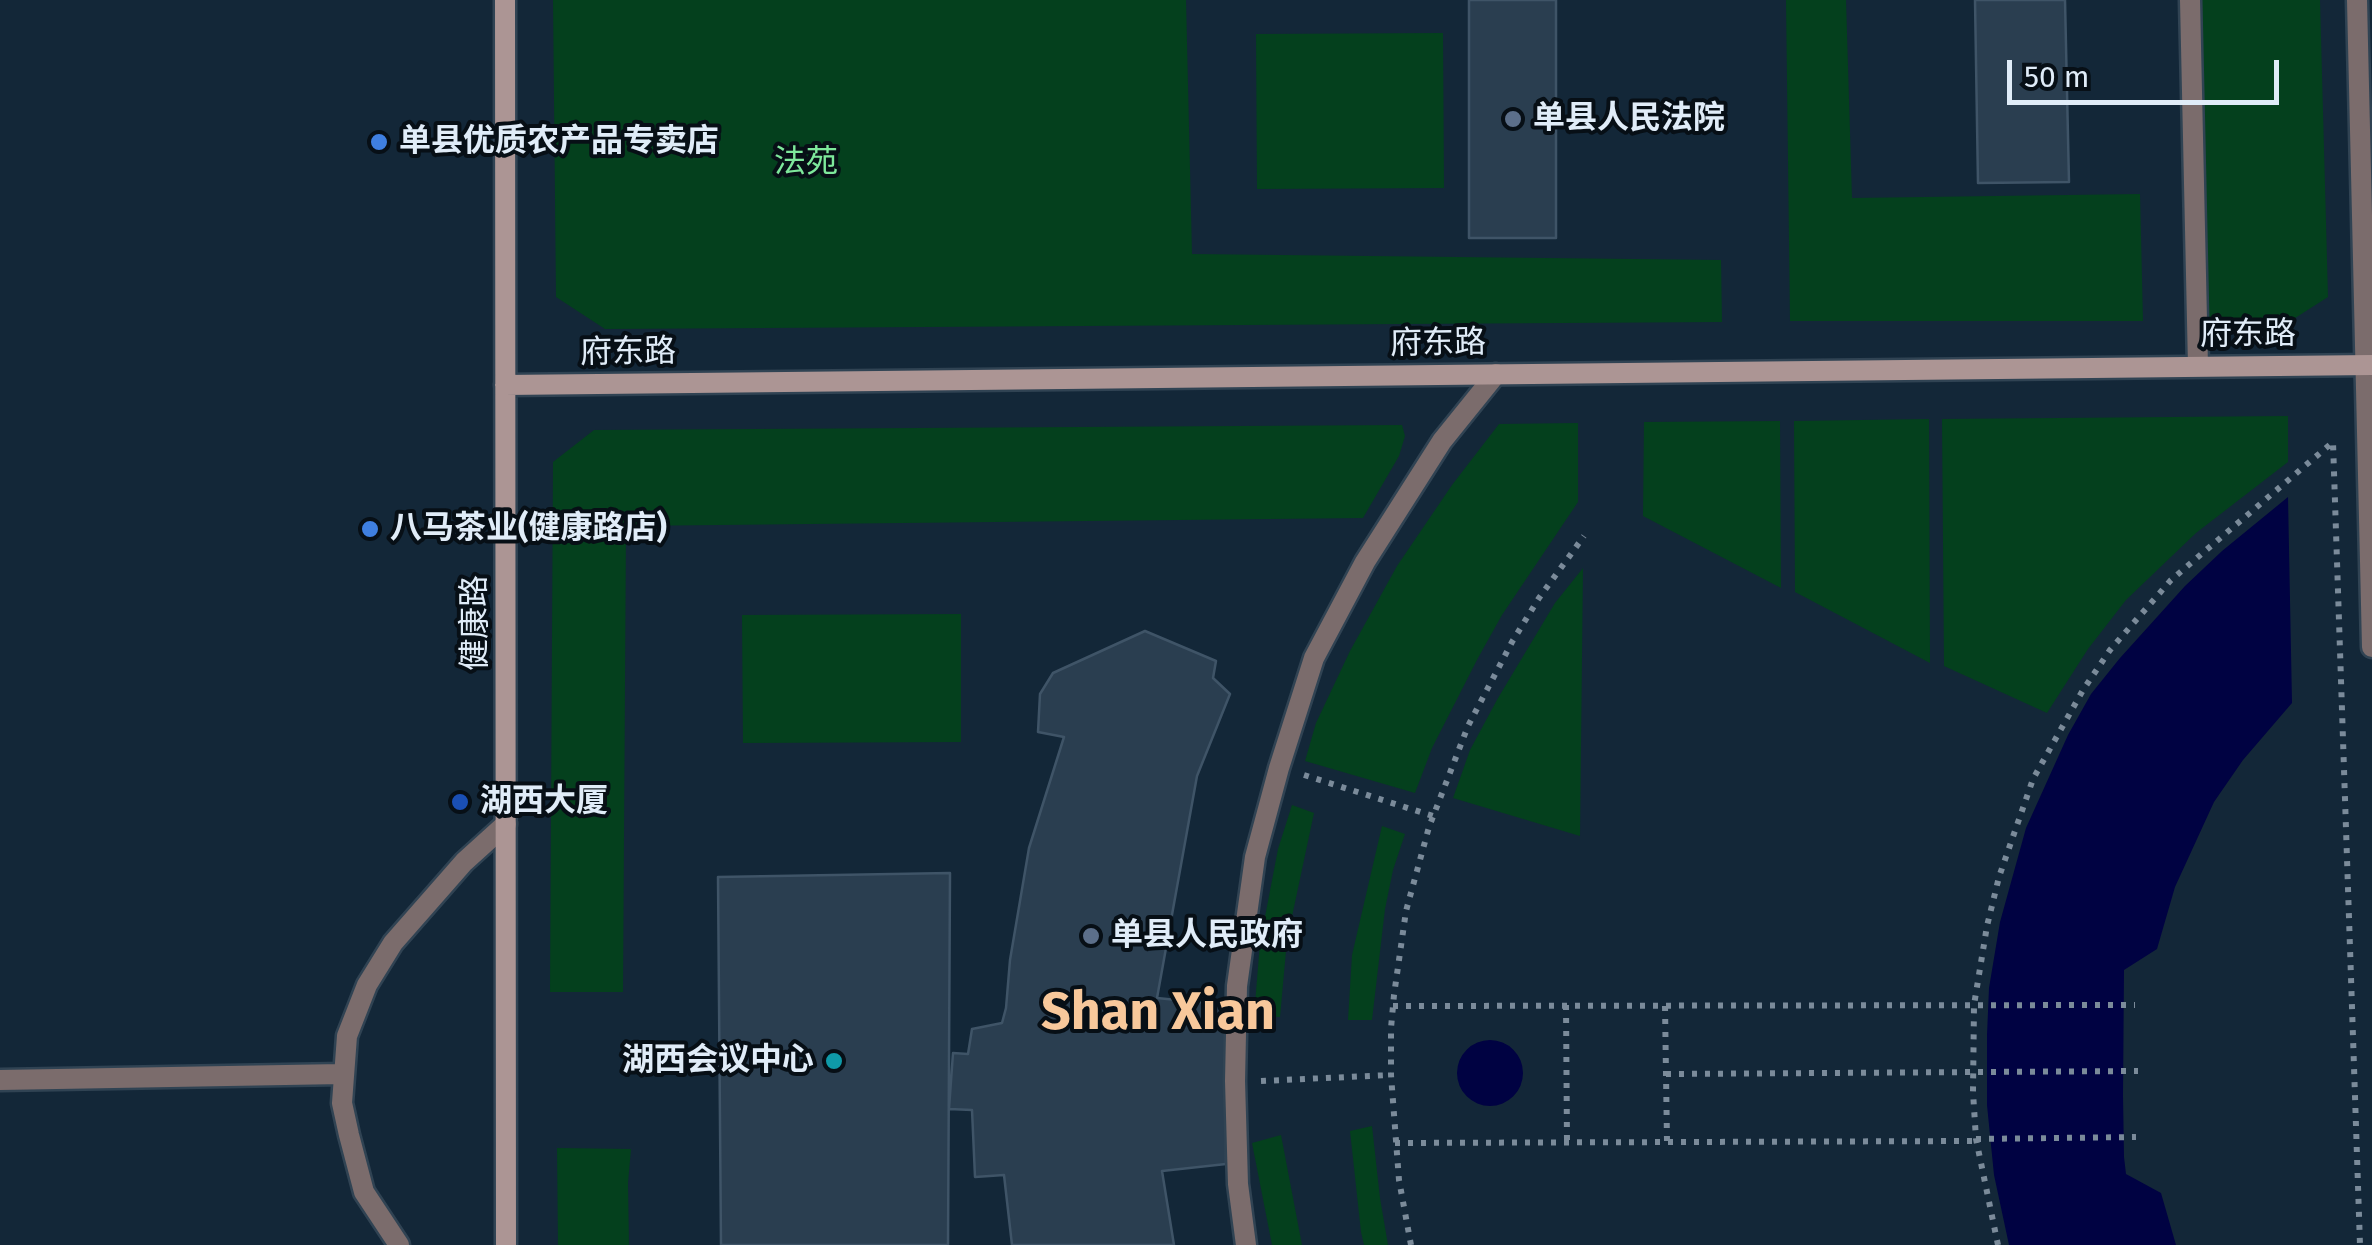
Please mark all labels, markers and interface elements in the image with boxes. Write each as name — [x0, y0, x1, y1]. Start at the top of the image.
scale bar — [2012, 40, 2284, 102]
text: 50 m — [2024, 59, 2089, 95]
place label: 单县人民法院 — [1533, 100, 1725, 138]
marker: 单县人民法院 — [1502, 108, 1524, 130]
place label: 单县优质农产品专卖店 — [399, 123, 719, 161]
marker: 单县优质农产品专卖店 — [368, 131, 390, 153]
park label: 法苑 — [774, 144, 838, 182]
street label: 府东路 — [2200, 316, 2296, 354]
street label: 府东路 — [1390, 324, 1486, 364]
street label: 府东路 — [580, 333, 676, 373]
place label: 八马茶业(健康路店) — [390, 510, 667, 548]
marker: 八马茶业(健康路店) — [359, 518, 381, 540]
street label: 健康路 — [457, 575, 495, 671]
place label: 湖西大厦 — [480, 783, 608, 821]
marker: 湖西大厦 — [449, 791, 471, 813]
place label: 单县人民政府 — [1111, 917, 1303, 955]
marker: 单县人民政府 — [1080, 925, 1102, 947]
district label: Shan Xian — [1041, 983, 1275, 1045]
place label: 湖西会议中心 — [622, 1042, 814, 1080]
marker: 湖西会议中心 — [823, 1050, 845, 1072]

